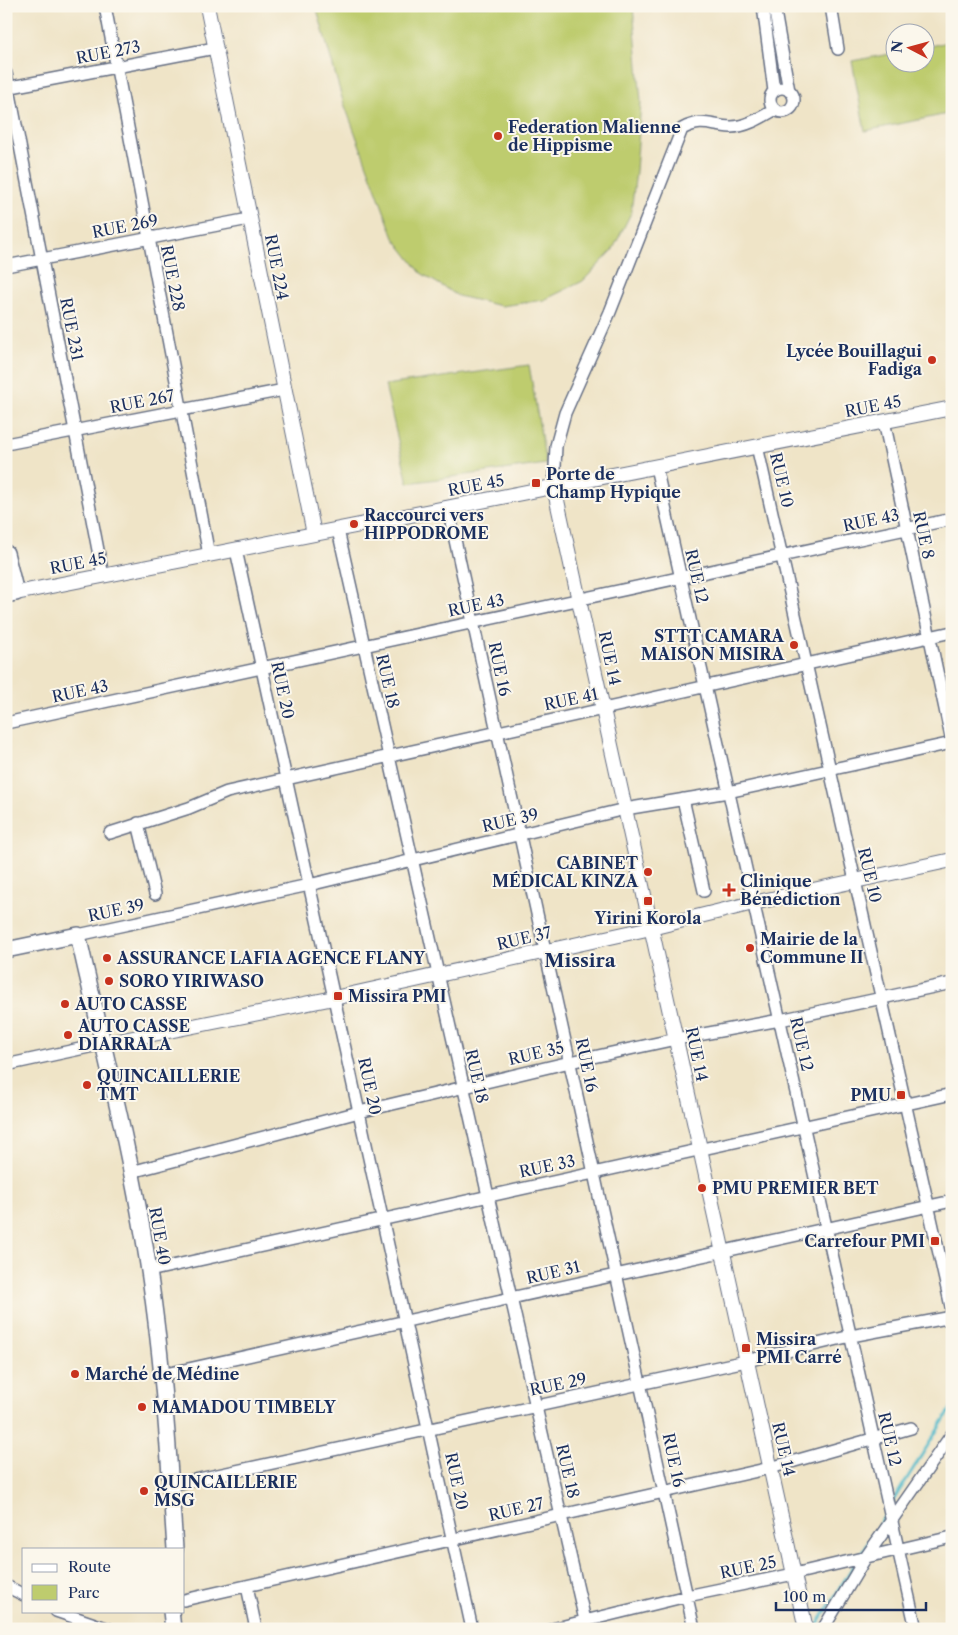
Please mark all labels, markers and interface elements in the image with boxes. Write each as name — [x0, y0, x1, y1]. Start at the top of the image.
north arrow — [886, 22, 936, 72]
street label: RUE 273 — [74, 36, 142, 68]
text: N — [887, 40, 907, 54]
place label: Federation Malienne de Hippisme — [508, 117, 681, 155]
marker: Federation Malienne de Hippisme — [492, 130, 504, 142]
street label: RUE 269 — [90, 210, 160, 242]
street label: RUE 224 — [261, 232, 293, 302]
street label: RUE 228 — [157, 243, 189, 313]
street label: RUE 231 — [56, 296, 88, 363]
place label: Lycée Bouillagui Fadiga — [786, 341, 923, 379]
marker: Lycée Bouillagui Fadiga — [926, 354, 938, 366]
street label: RUE 267 — [108, 385, 176, 417]
street label: RUE 45 — [843, 391, 903, 421]
street label: RUE 10 — [766, 450, 798, 510]
place label: Porte de Champ Hypique — [546, 464, 681, 502]
street label: RUE 45 — [446, 470, 506, 500]
marker: Porte de Champ Hypique — [530, 477, 542, 489]
street label: RUE 43 — [841, 504, 901, 536]
place label: Raccourci vers HIPPODROME — [364, 505, 489, 543]
street label: RUE 8 — [909, 509, 939, 561]
marker: Raccourci vers HIPPODROME — [348, 518, 360, 530]
street label: RUE 12 — [681, 547, 713, 605]
street label: RUE 45 — [48, 548, 108, 578]
street label: RUE 43 — [446, 589, 506, 621]
place label: STTT CAMARA MAISON MISIRA — [641, 626, 785, 664]
street label: RUE 14 — [594, 629, 626, 687]
marker: STTT CAMARA MAISON MISIRA — [788, 639, 800, 651]
street label: RUE 16 — [484, 640, 516, 698]
street label: RUE 18 — [372, 652, 404, 710]
street label: RUE 20 — [267, 659, 299, 721]
street label: RUE 43 — [50, 675, 110, 707]
street label: RUE 41 — [542, 683, 600, 715]
street label: RUE 39 — [480, 804, 540, 836]
street label: RUE 10 — [854, 845, 886, 905]
place label: CABINET MÉDICAL KINZA — [492, 853, 639, 891]
marker: CABINET MÉDICAL KINZA — [642, 866, 654, 878]
place label: Clinique Bénédiction — [740, 871, 840, 909]
marker: Clinique Bénédiction — [722, 883, 736, 897]
street label: RUE 39 — [86, 894, 146, 926]
marker: Yirini Korola — [642, 895, 654, 907]
place label: Yirini Korola — [594, 908, 702, 928]
street label: RUE 37 — [495, 922, 554, 954]
place label: Mairie de la Commune II — [760, 929, 864, 967]
marker: Mairie de la Commune II — [744, 942, 756, 954]
place label: ASSURANCE LAFIA AGENCE FLANY — [116, 948, 426, 968]
district label: Missira — [544, 949, 617, 972]
marker: ASSURANCE LAFIA AGENCE FLANY — [101, 952, 113, 964]
place label: SORO YIRIWASO — [119, 971, 264, 991]
marker: SORO YIRIWASO — [103, 975, 115, 987]
place label: Missira PMI — [348, 986, 447, 1006]
marker: Missira PMI — [332, 990, 344, 1002]
place label: AUTO CASSE — [74, 994, 187, 1014]
marker: AUTO CASSE — [59, 998, 71, 1010]
street label: RUE 12 — [786, 1015, 818, 1073]
place label: AUTO CASSE DIARRALA — [77, 1016, 190, 1054]
street label: RUE 14 — [681, 1025, 713, 1083]
marker: AUTO CASSE DIARRALA — [62, 1029, 74, 1041]
street label: RUE 16 — [571, 1036, 603, 1094]
street label: RUE 35 — [506, 1037, 566, 1069]
street label: RUE 18 — [461, 1047, 493, 1105]
street label: RUE 20 — [354, 1055, 386, 1117]
place label: QUINCAILLERIE TMT — [97, 1066, 240, 1104]
marker: QUINCAILLERIE TMT — [81, 1079, 93, 1091]
place label: PMU — [850, 1085, 891, 1105]
marker: PMU — [895, 1089, 907, 1101]
street label: RUE 33 — [517, 1150, 577, 1182]
place label: PMU PREMIER BET — [712, 1178, 879, 1198]
marker: PMU PREMIER BET — [696, 1182, 708, 1194]
street label: RUE 40 — [145, 1205, 175, 1267]
place label: Carrefour PMI — [804, 1231, 925, 1251]
marker: Carrefour PMI — [929, 1235, 941, 1247]
street label: RUE 31 — [524, 1256, 582, 1288]
place label: Missira PMI Carré — [756, 1329, 842, 1367]
marker: Missira PMI Carré — [740, 1342, 752, 1354]
place label: Marché de Médine — [85, 1364, 240, 1384]
marker: Marché de Médine — [69, 1368, 81, 1380]
street label: RUE 29 — [528, 1368, 588, 1400]
place label: MAMADOU TIMBELY — [152, 1397, 337, 1417]
marker: MAMADOU TIMBELY — [136, 1401, 148, 1413]
street label: RUE 12 — [874, 1410, 906, 1468]
street label: RUE 14 — [768, 1420, 800, 1478]
street label: RUE 16 — [658, 1431, 690, 1489]
street label: RUE 18 — [552, 1442, 584, 1500]
street label: RUE 20 — [441, 1450, 473, 1512]
place label: QUINCAILLERIE MSG — [154, 1472, 297, 1510]
marker: QUINCAILLERIE MSG — [138, 1485, 150, 1497]
street label: RUE 27 — [486, 1493, 546, 1525]
legend — [22, 1548, 185, 1612]
street label: RUE 25 — [718, 1551, 778, 1583]
text: Route — [68, 1557, 111, 1576]
scale bar — [776, 1580, 926, 1612]
text: Parc — [68, 1583, 100, 1602]
text: 100 m — [783, 1587, 826, 1606]

